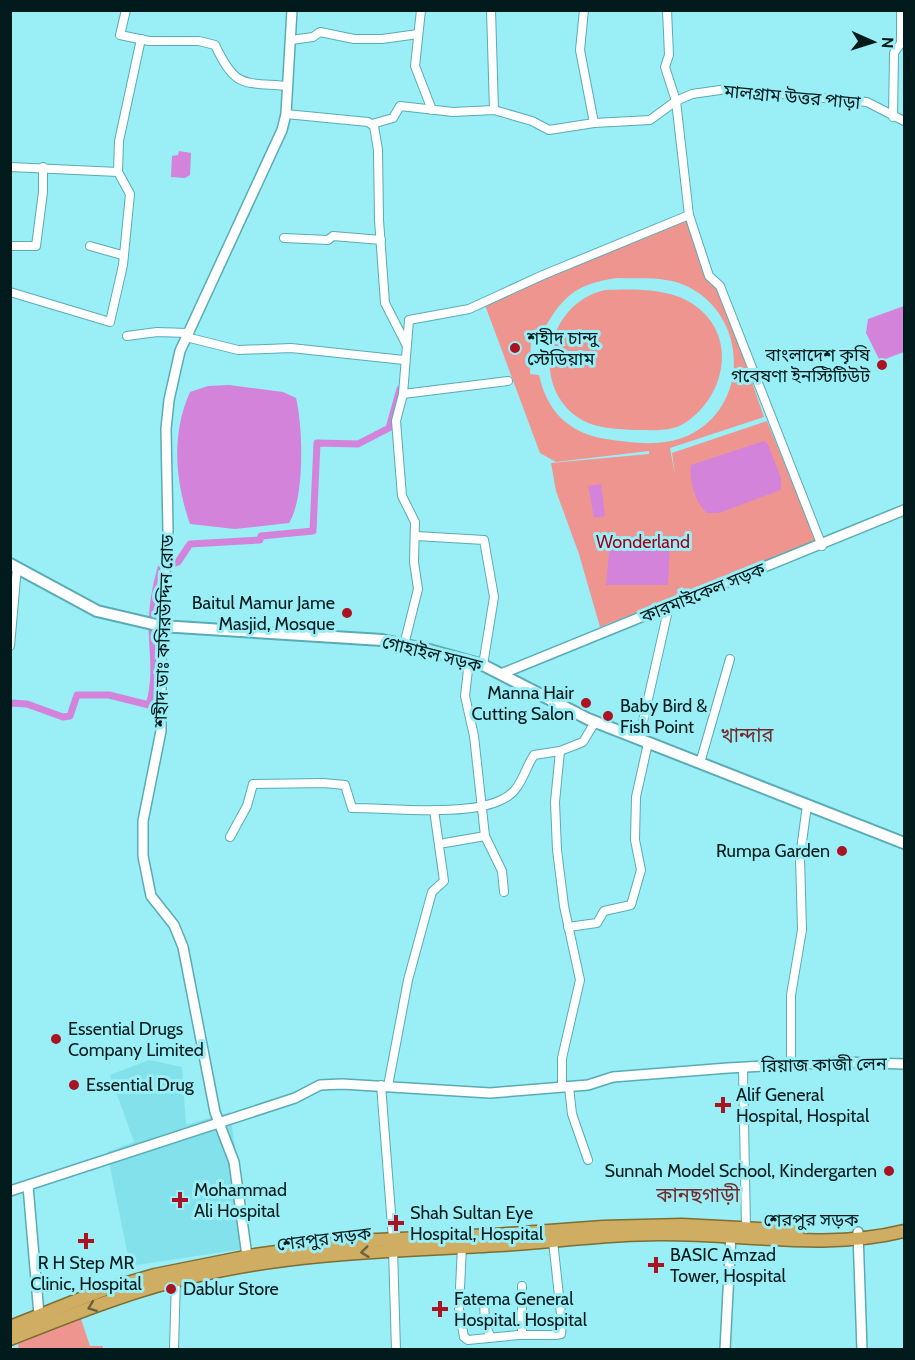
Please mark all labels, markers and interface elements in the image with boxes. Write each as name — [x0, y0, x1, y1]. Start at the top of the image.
north arrow — [843, 12, 903, 72]
text: N — [878, 37, 897, 49]
street label: মালগ্রাম উত্তর পাড়া — [722, 80, 861, 114]
place label: শহীদ চান্দু স্টেডিয়াম — [526, 327, 600, 370]
marker: শহীদ চান্দু স্টেডিয়াম — [508, 341, 522, 355]
place label: বাংলাদেশ কৃষি গবেষণা ইনস্টিটিউট — [731, 344, 871, 387]
marker: বাংলাদেশ কৃষি গবেষণা ইনস্টিটিউট — [875, 358, 889, 372]
park label: Wonderland — [596, 531, 690, 553]
street label: শহীদ ডাঃ কসিরউদ্দিন রোড — [150, 534, 178, 729]
street label: কারমাইকেল সড়ক — [637, 558, 769, 628]
place label: Baitul Mamur Jame Masjid, Mosque — [192, 592, 335, 635]
marker: Baitul Mamur Jame Masjid, Mosque — [340, 606, 354, 620]
street label: গোহাইল সড়ক — [380, 631, 485, 677]
place label: Manna Hair Cutting Salon — [471, 682, 574, 725]
place label: Baby Bird & Fish Point — [620, 695, 707, 738]
marker: Manna Hair Cutting Salon — [579, 696, 593, 710]
marker: Baby Bird & Fish Point — [601, 709, 615, 723]
district label: খান্দার — [721, 723, 774, 747]
place label: Rumpa Garden — [716, 840, 830, 862]
marker: Rumpa Garden — [835, 844, 849, 858]
place label: Essential Drugs Company Limited — [68, 1018, 204, 1061]
marker: Essential Drugs Company Limited — [49, 1032, 63, 1046]
street label: রিয়াজ কাজী লেন — [760, 1053, 888, 1077]
place label: Essential Drug — [86, 1074, 195, 1096]
marker: Essential Drug — [67, 1078, 81, 1092]
place label: Alif General Hospital, Hospital — [736, 1084, 870, 1127]
marker: Alif General Hospital, Hospital — [714, 1096, 732, 1114]
place label: Sunnah Model School, Kindergarten — [605, 1160, 877, 1182]
marker: Sunnah Model School, Kindergarten — [882, 1164, 896, 1178]
place label: Mohammad Ali Hospital — [194, 1179, 287, 1222]
district label: কানছগাড়ী — [655, 1183, 740, 1207]
marker: Mohammad Ali Hospital — [171, 1191, 189, 1209]
place label: Shah Sultan Eye Hospital, Hospital — [410, 1202, 544, 1245]
street label: শেরপুর সড়ক — [764, 1209, 859, 1231]
marker: Shah Sultan Eye Hospital, Hospital — [387, 1214, 405, 1232]
street label: শেরপুর সড়ক — [276, 1222, 373, 1256]
marker: R H Step MR Clinic, Hospital — [77, 1232, 95, 1250]
place label: BASIC Amzad Tower, Hospital — [670, 1244, 787, 1287]
one-way arrow — [360, 1246, 369, 1258]
place label: R H Step MR Clinic, Hospital — [30, 1252, 143, 1295]
marker: BASIC Amzad Tower, Hospital — [647, 1256, 665, 1274]
place label: Dablur Store — [183, 1278, 279, 1300]
marker: Dablur Store — [164, 1282, 178, 1296]
place label: Fatema General Hospital. Hospital — [454, 1288, 588, 1331]
one-way arrow — [87, 1300, 98, 1312]
marker: Fatema General Hospital. Hospital — [431, 1300, 449, 1318]

